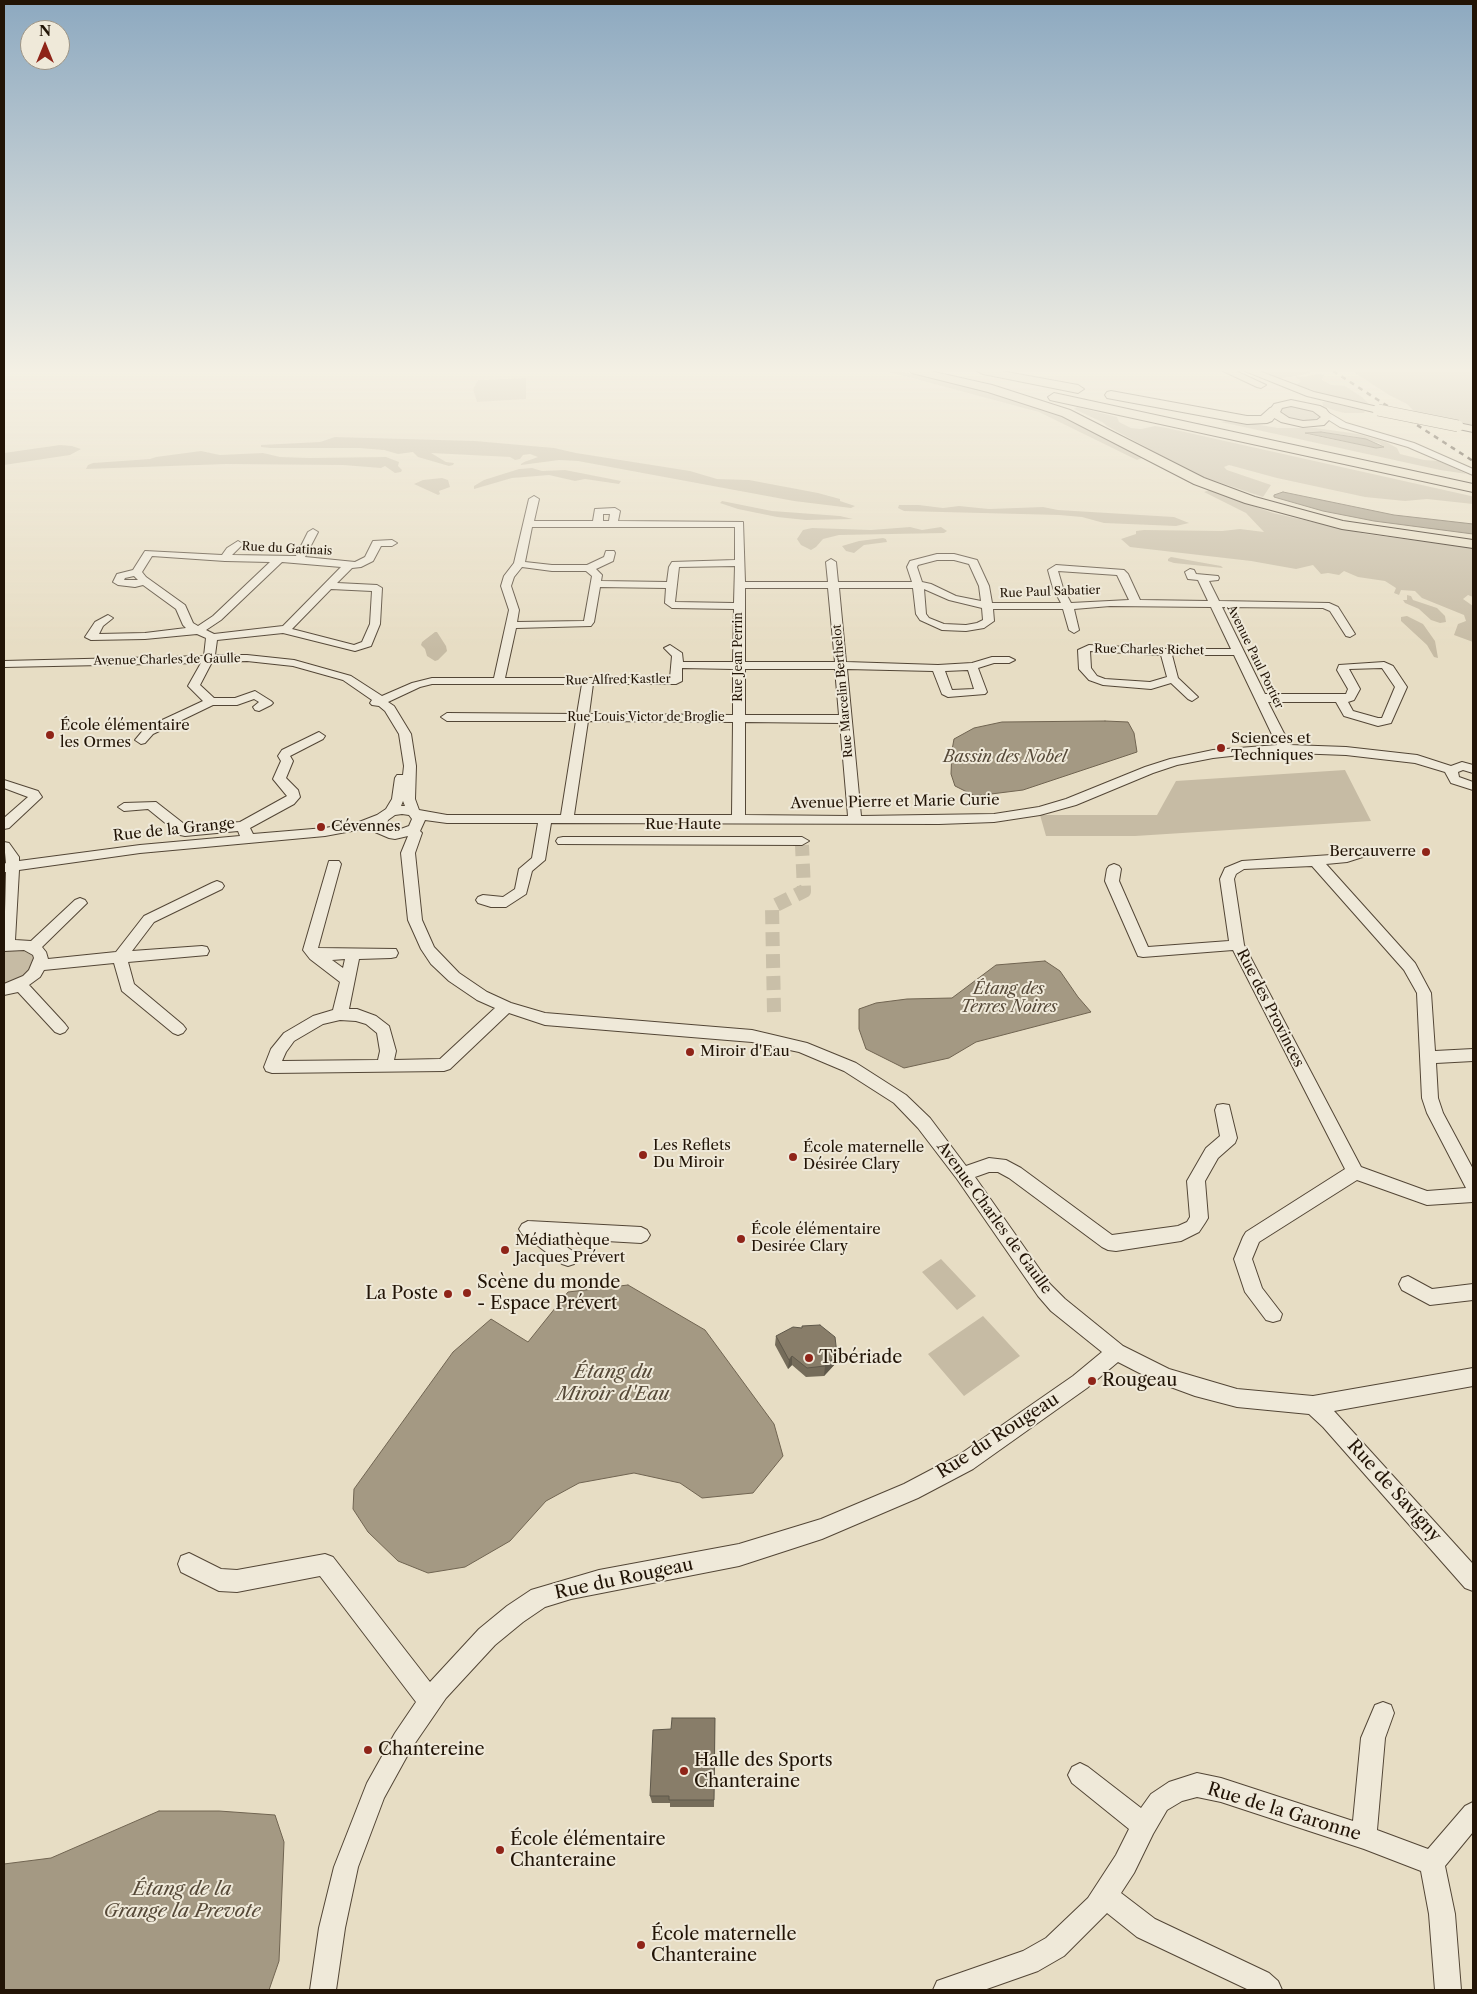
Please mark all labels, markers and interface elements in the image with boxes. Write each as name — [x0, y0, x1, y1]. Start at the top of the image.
north arrow — [20, 20, 70, 70]
text: N — [39, 22, 51, 40]
street label: Rue du Gatinais — [241, 539, 333, 559]
street label: Rue Paul Sabatier — [999, 583, 1101, 601]
street label: Avenue Paul Portier — [1224, 603, 1286, 711]
street label: Rue Jean Perrin — [732, 612, 746, 702]
street label: Rue Marcelin Berthelot — [830, 624, 856, 758]
street label: Rue Charles Richet — [1094, 642, 1204, 658]
street label: Avenue Charles de Gaulle — [93, 652, 241, 668]
street label: Rue Alfred Kastler — [565, 672, 671, 688]
street label: Rue Louis Victor de Broglie — [567, 711, 725, 725]
place label: École élémentaire les Ormes — [60, 717, 190, 752]
marker: École élémentaire les Ormes — [44, 729, 56, 741]
place label: Sciences et Techniques — [1231, 730, 1314, 765]
marker: Sciences et Techniques — [1215, 742, 1227, 754]
water label: Bassin des Nobel — [943, 747, 1067, 767]
street label: Avenue Pierre et Marie Curie — [790, 791, 1000, 813]
street label: Rue de la Grange — [112, 815, 236, 845]
street label: Rue Haute — [645, 816, 721, 834]
place label: Cévennes — [331, 818, 400, 836]
marker: Cévennes — [315, 821, 327, 833]
place label: Bercauverre — [1329, 843, 1416, 861]
marker: Bercauverre — [1420, 846, 1432, 858]
street label: Rue des Provinces — [1232, 946, 1308, 1070]
water label: Étang des Terres Noires — [960, 979, 1058, 1017]
place label: Miroir d'Eau — [700, 1043, 790, 1061]
marker: Miroir d'Eau — [684, 1046, 696, 1058]
place label: Les Reflets Du Miroir — [653, 1137, 731, 1172]
street label: Avenue Charles de Gaulle — [933, 1138, 1055, 1298]
place label: École maternelle Désirée Clary — [803, 1139, 924, 1174]
marker: Les Reflets Du Miroir — [637, 1149, 649, 1161]
marker: École maternelle Désirée Clary — [787, 1151, 799, 1163]
place label: École élémentaire Desirée Clary — [751, 1221, 881, 1256]
place label: Médiathèque Jacques Prévert — [515, 1232, 625, 1267]
marker: École élémentaire Desirée Clary — [735, 1233, 747, 1245]
marker: Médiathèque Jacques Prévert — [499, 1244, 511, 1256]
place label: Scène du monde - Espace Prévert — [477, 1272, 620, 1315]
place label: La Poste — [365, 1283, 438, 1305]
marker: Scène du monde - Espace Prévert — [461, 1287, 473, 1299]
marker: La Poste — [442, 1288, 454, 1300]
place label: Tibériade — [819, 1347, 902, 1369]
marker: Tibériade — [803, 1352, 815, 1364]
water label: Étang du Miroir d'Eau — [557, 1362, 669, 1406]
place label: Rougeau — [1102, 1370, 1177, 1392]
marker: Rougeau — [1086, 1375, 1098, 1387]
street label: Rue du Rougeau — [933, 1388, 1063, 1484]
street label: Rue de Savigny — [1342, 1435, 1446, 1547]
street label: Rue du Rougeau — [553, 1554, 695, 1604]
place label: Chantereine — [378, 1739, 485, 1761]
marker: Chantereine — [362, 1744, 374, 1756]
place label: Halle des Sports Chanteraine — [694, 1750, 833, 1792]
marker: Halle des Sports Chanteraine — [678, 1765, 690, 1777]
street label: Rue de la Garonne — [1205, 1778, 1363, 1846]
place label: École élémentaire Chanteraine — [510, 1829, 665, 1872]
marker: École élémentaire Chanteraine — [494, 1844, 506, 1856]
water label: Étang de la Grange la Prevote — [103, 1879, 261, 1923]
place label: École maternelle Chanteraine — [651, 1924, 797, 1966]
marker: École maternelle Chanteraine — [635, 1939, 647, 1951]

